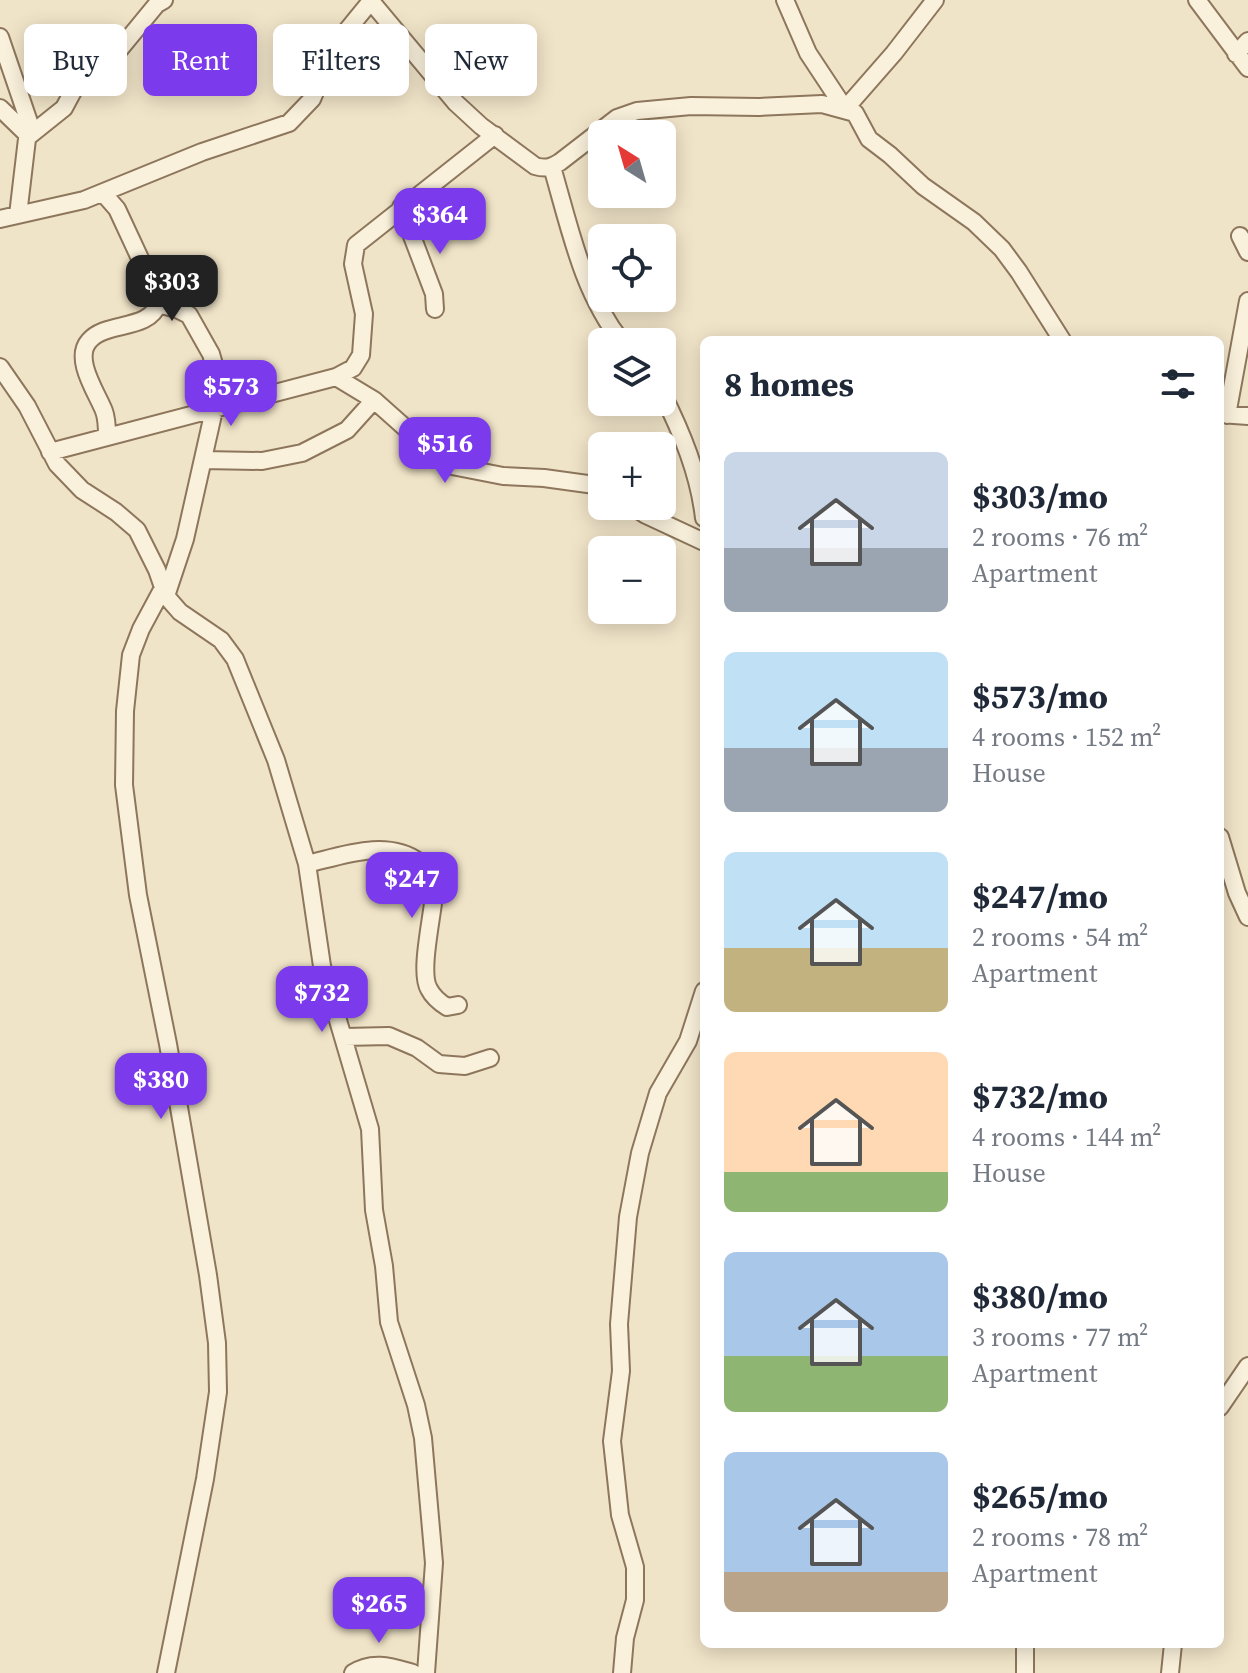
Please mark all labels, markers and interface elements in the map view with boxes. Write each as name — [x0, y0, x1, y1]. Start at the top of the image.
chip: Buy — [24, 24, 127, 96]
chip: Rent — [143, 24, 257, 96]
chip: Filters — [273, 24, 409, 96]
chip: New — [425, 24, 537, 96]
north arrow — [588, 120, 676, 208]
map controls — [588, 120, 676, 624]
pin: $364 — [393, 188, 487, 256]
text: $364 — [412, 196, 468, 232]
button: locate — [588, 224, 676, 312]
pin: $303 — [125, 255, 219, 323]
text: $303 — [144, 263, 200, 299]
button: layers — [588, 328, 676, 416]
pin: $573 — [184, 360, 278, 428]
text: 8 homes — [724, 361, 854, 407]
icon: filters — [1156, 362, 1200, 406]
text: $573 — [203, 368, 259, 404]
pin: $516 — [398, 417, 492, 485]
text: $516 — [417, 425, 473, 461]
button: + — [588, 432, 676, 520]
text: $303/mo — [972, 473, 1108, 519]
icon: home — [788, 484, 884, 580]
text: 2 rooms · 76 m² — [972, 519, 1148, 555]
button: − — [588, 536, 676, 624]
text: Apartment — [972, 555, 1097, 591]
text: $573/mo — [972, 673, 1108, 719]
icon: home — [788, 684, 884, 780]
text: 4 rooms · 152 m² — [972, 719, 1161, 755]
text: House — [972, 755, 1046, 791]
pin: $247 — [365, 852, 459, 920]
text: $247 — [384, 860, 440, 896]
text: $247/mo — [972, 873, 1108, 919]
icon: home — [788, 884, 884, 980]
text: 2 rooms · 54 m² — [972, 919, 1148, 955]
text: Apartment — [972, 955, 1097, 991]
pin: $732 — [275, 966, 369, 1034]
text: $732 — [294, 974, 350, 1010]
pin: $380 — [114, 1053, 208, 1121]
text: $380 — [133, 1061, 189, 1097]
text: $732/mo — [972, 1073, 1108, 1119]
icon: home — [788, 1084, 884, 1180]
text: 4 rooms · 144 m² — [972, 1119, 1161, 1155]
text: House — [972, 1155, 1046, 1191]
text: $380/mo — [972, 1273, 1108, 1319]
icon: home — [788, 1284, 884, 1380]
text: 3 rooms · 77 m² — [972, 1319, 1148, 1355]
text: Apartment — [972, 1355, 1097, 1391]
text: $265/mo — [972, 1473, 1108, 1519]
icon: home — [788, 1484, 884, 1580]
text: 2 rooms · 78 m² — [972, 1519, 1148, 1555]
text: Apartment — [972, 1555, 1097, 1591]
pin: $265 — [332, 1577, 426, 1645]
text: $265 — [351, 1585, 407, 1621]

